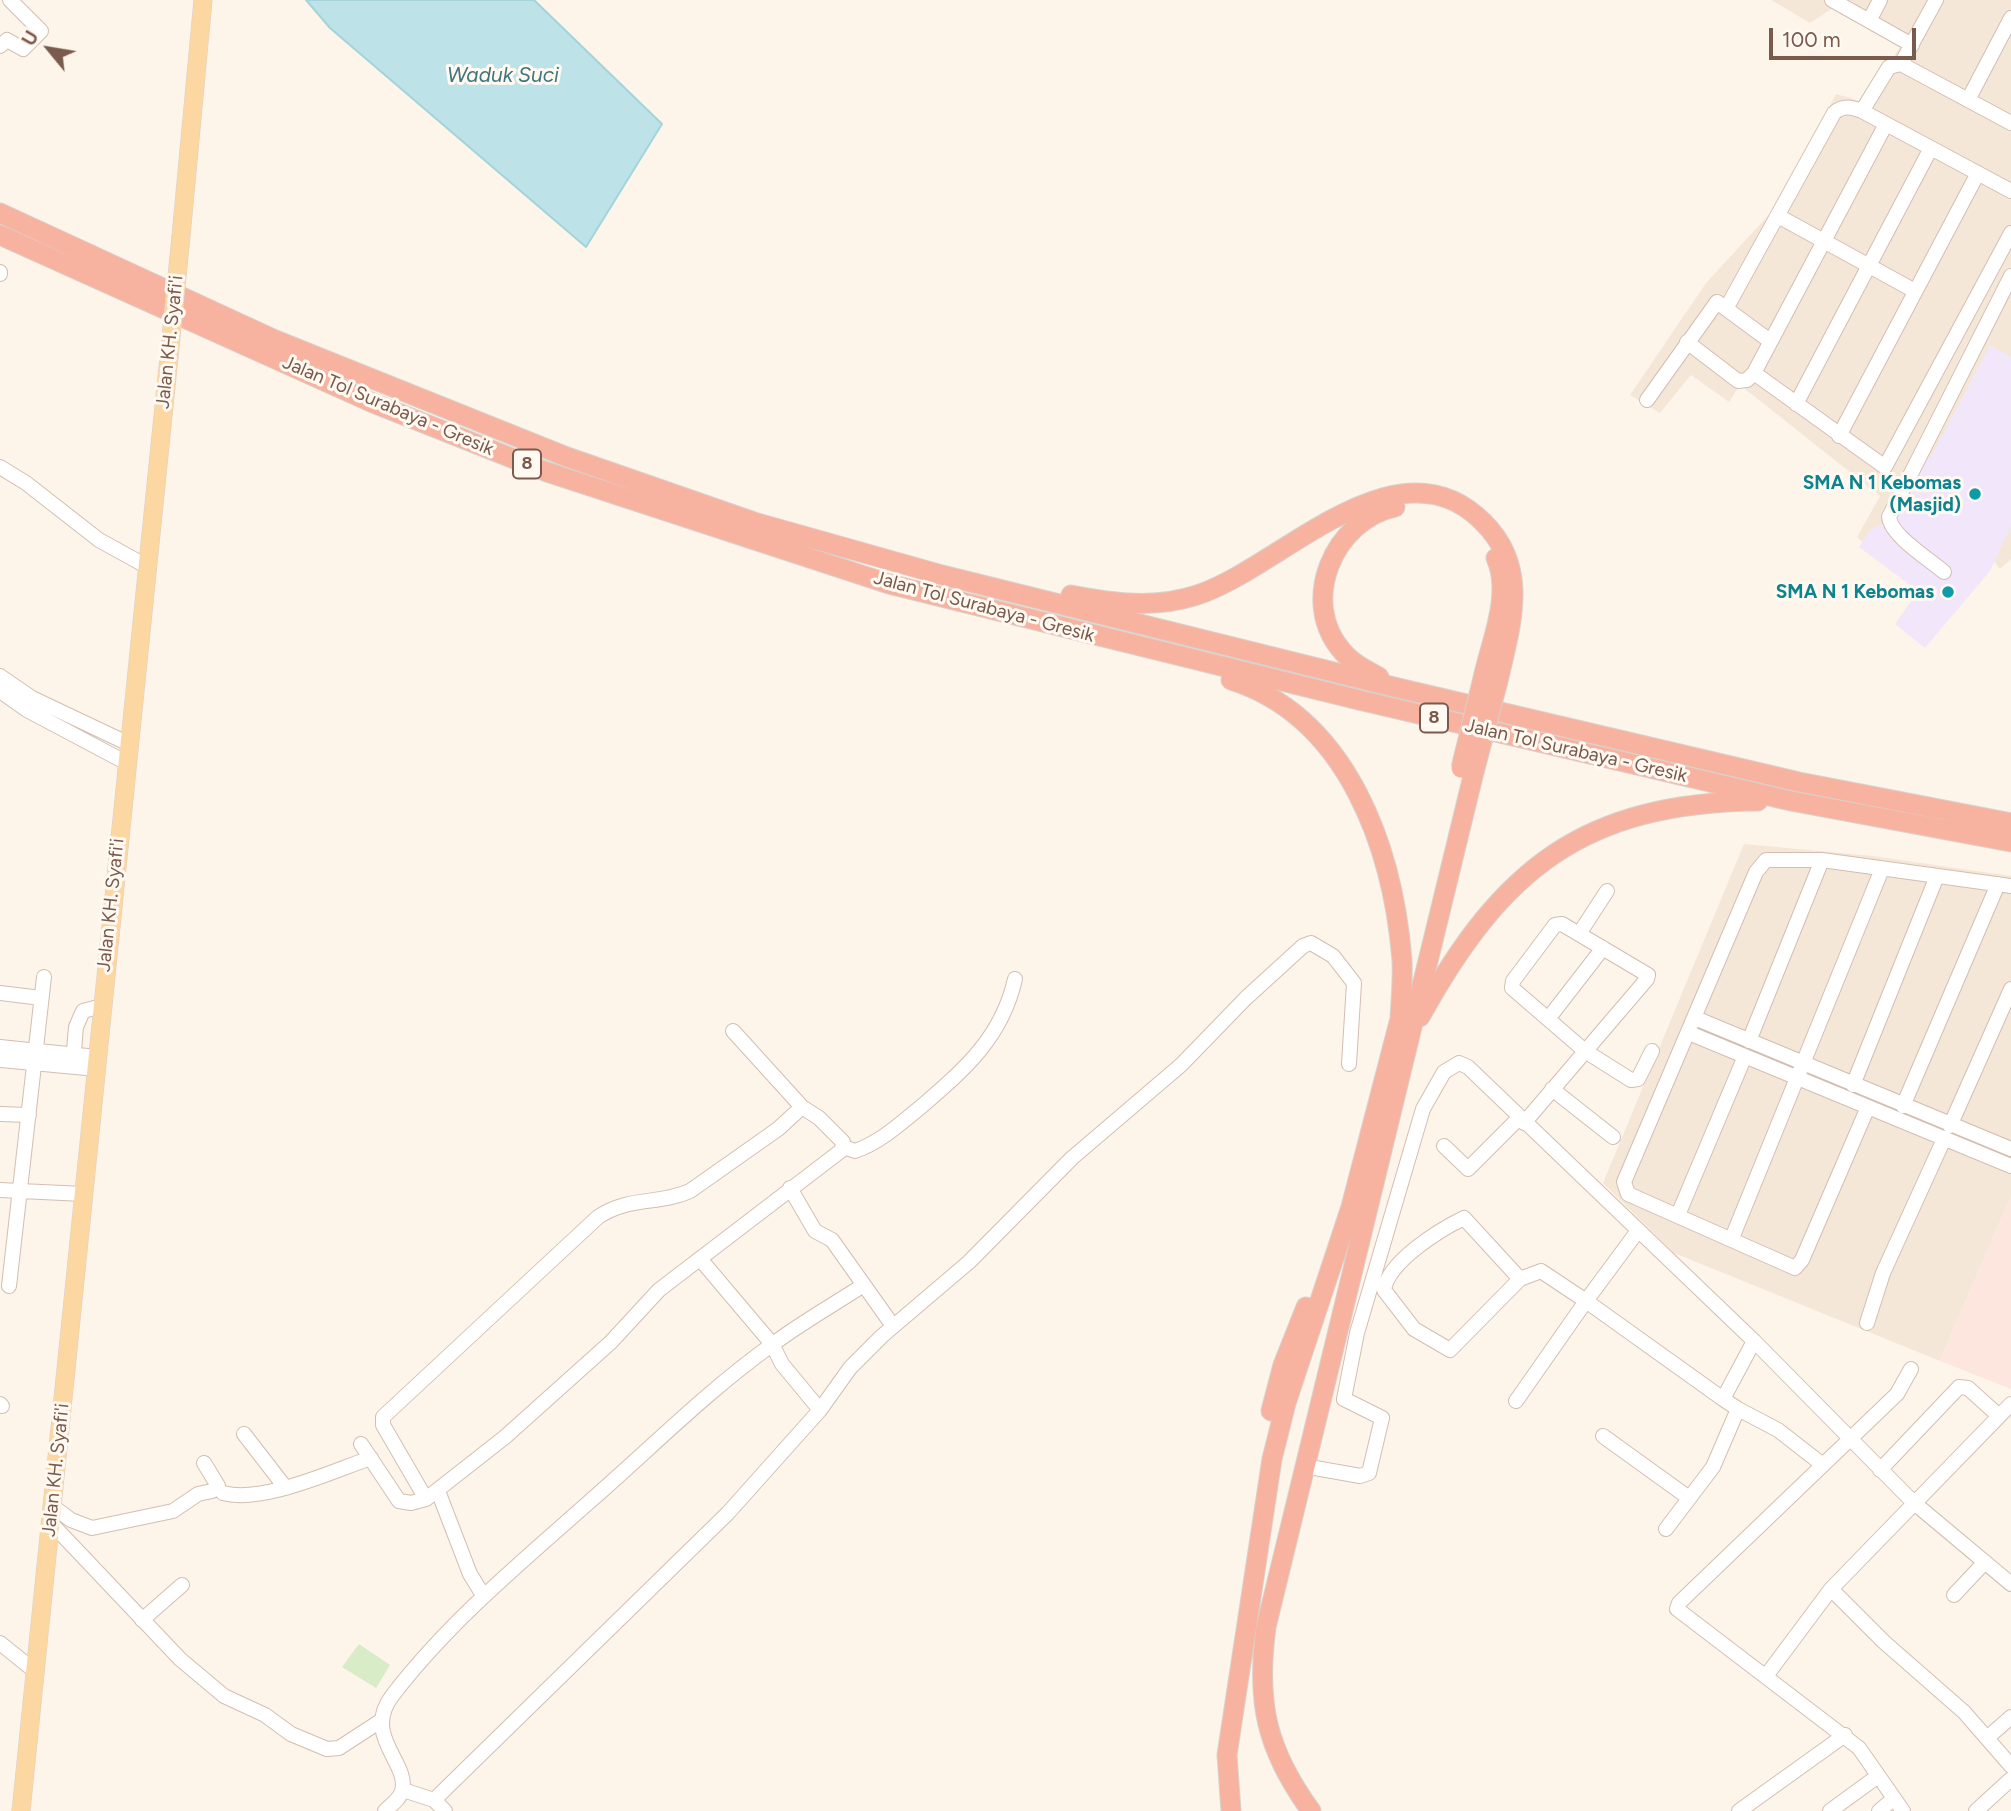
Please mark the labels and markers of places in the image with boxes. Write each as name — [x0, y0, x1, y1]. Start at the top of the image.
place label: SMA N 1 Kebomas (Masjid) — [1803, 472, 1961, 516]
marker: SMA N 1 Kebomas (Masjid) — [1967, 486, 1983, 502]
place label: SMA N 1 Kebomas — [1776, 581, 1934, 603]
marker: SMA N 1 Kebomas — [1940, 584, 1956, 600]

